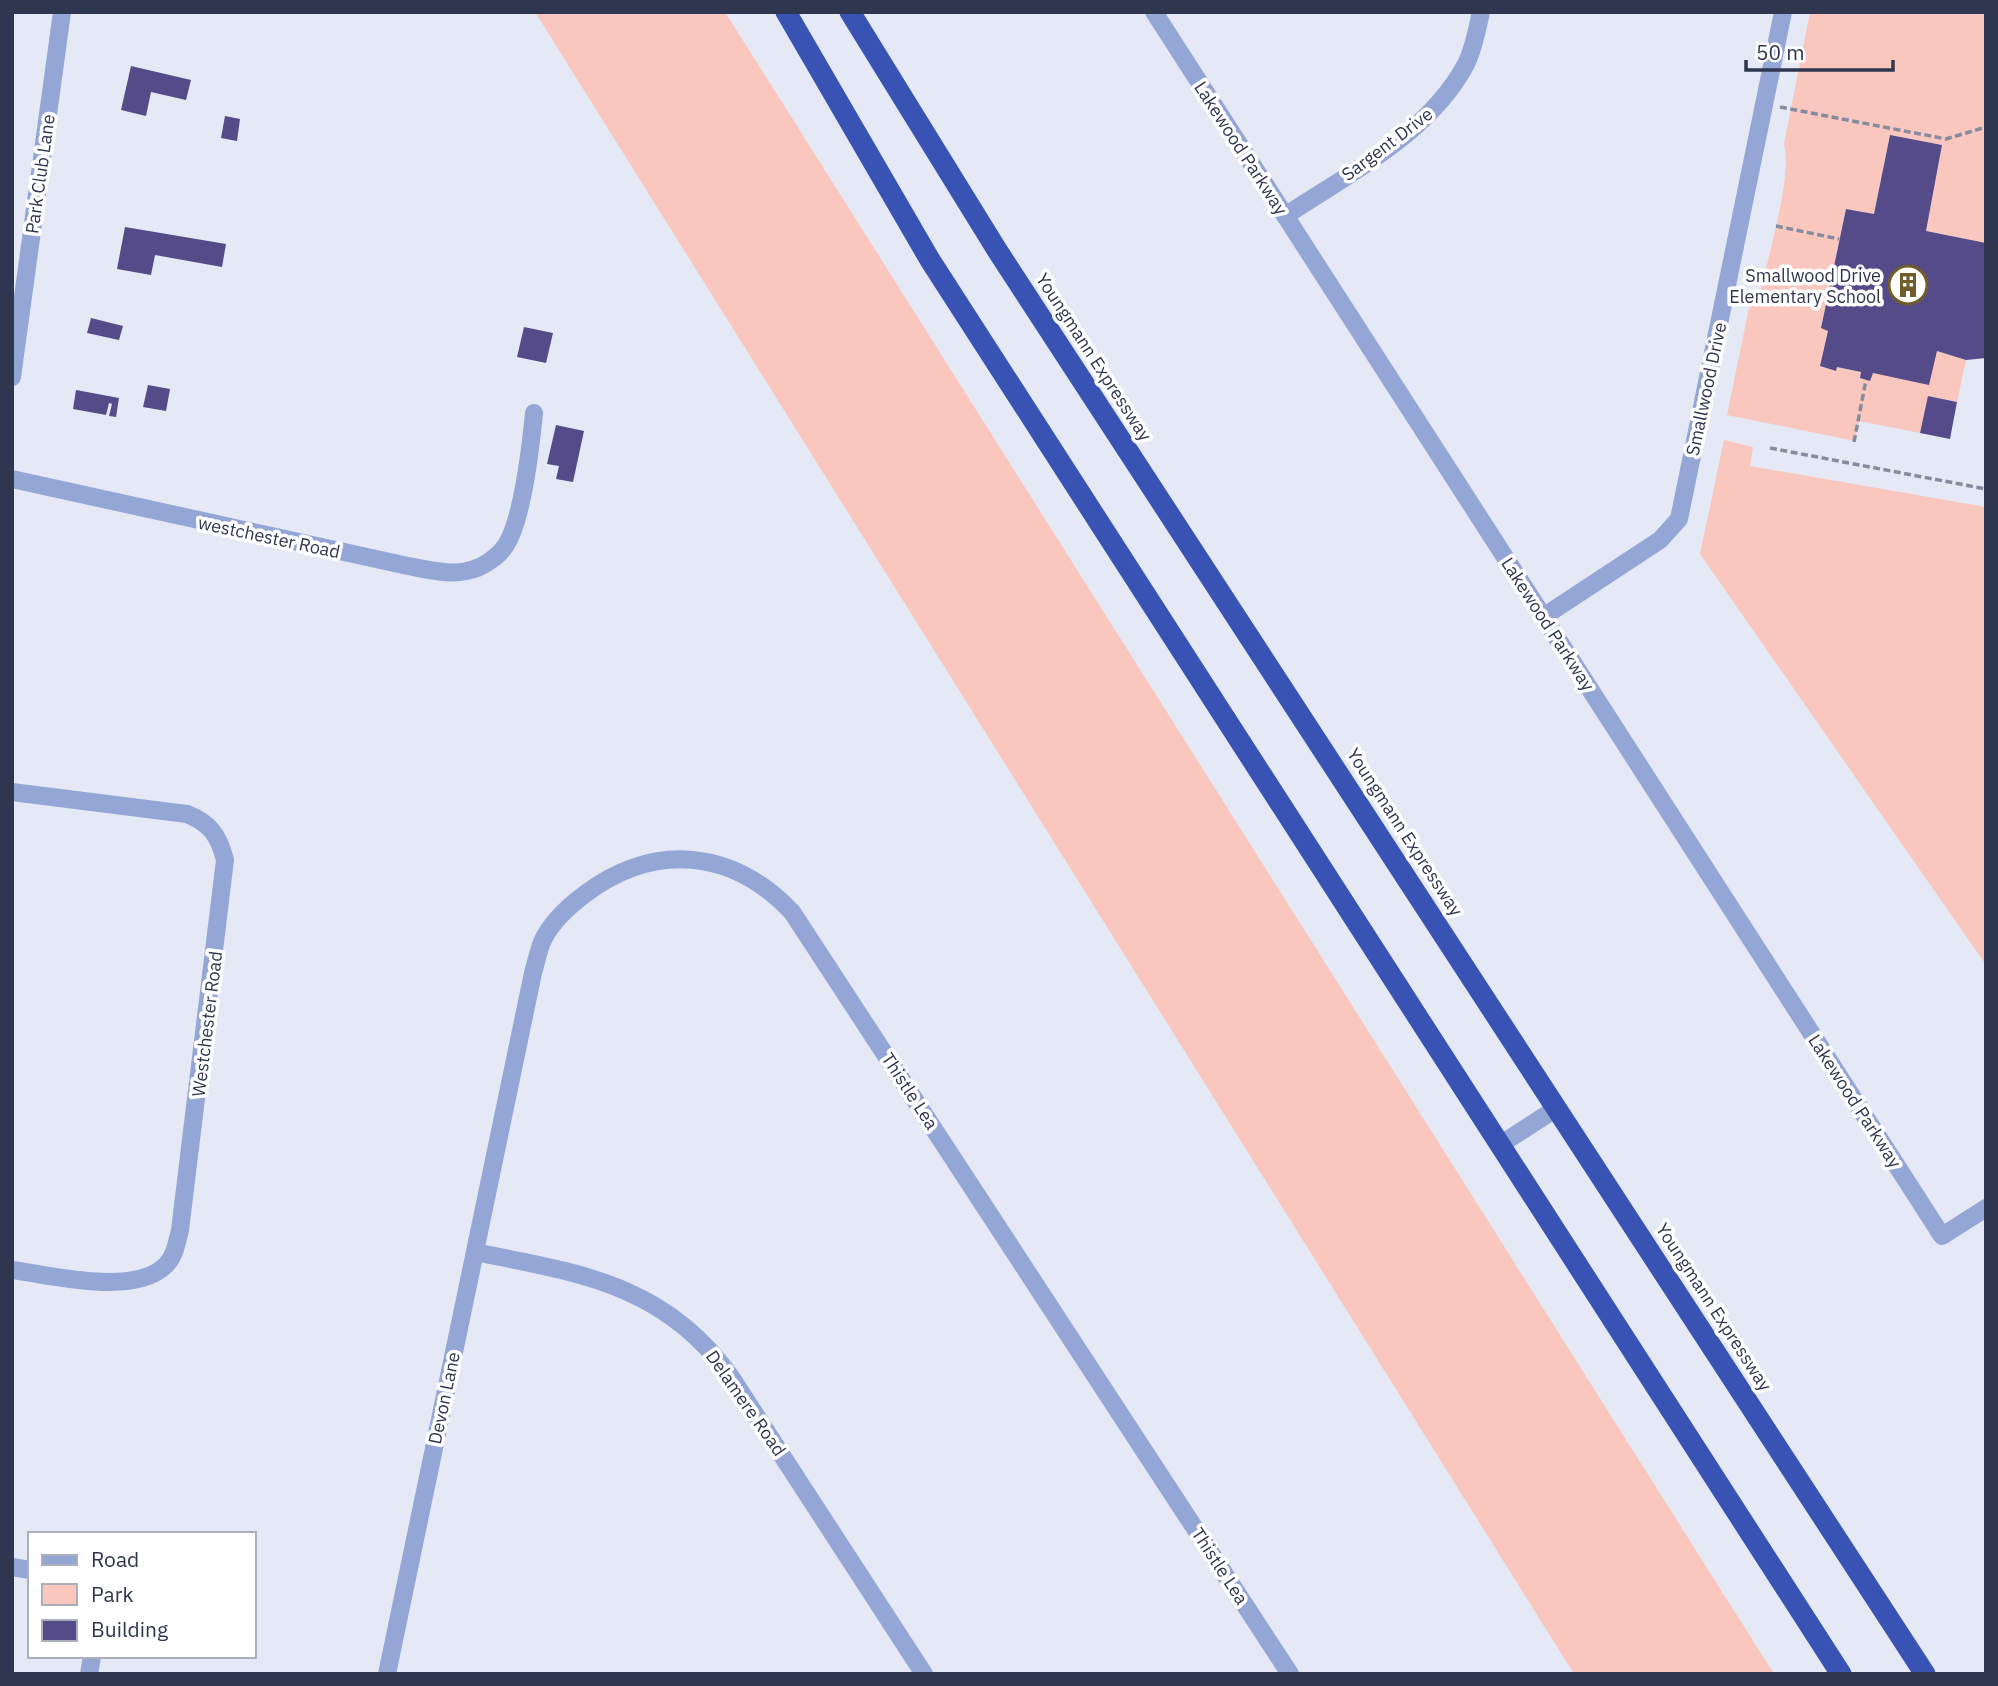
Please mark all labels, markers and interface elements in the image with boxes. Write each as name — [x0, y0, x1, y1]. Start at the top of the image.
scale bar — [1746, 28, 1893, 72]
text: 50 m — [1756, 38, 1805, 66]
street label: Lakewood Parkway — [1189, 77, 1293, 219]
street label: Sargent Drive — [1337, 102, 1437, 186]
street label: Park Club Lane — [20, 113, 60, 235]
place label: Smallwood Drive Elementary School — [1729, 264, 1881, 308]
building icon: Smallwood Drive Elementary School — [1887, 264, 1929, 306]
street label: Youngmann Expressway — [1031, 269, 1157, 445]
street label: Smallwood Drive — [1681, 320, 1731, 458]
street label: westchester Road — [196, 511, 342, 563]
street label: Lakewood Parkway — [1496, 553, 1600, 695]
street label: Youngmann Expressway — [1342, 744, 1468, 920]
street label: Westchester Road — [187, 950, 227, 1098]
street label: Lakewood Parkway — [1803, 1030, 1907, 1172]
street label: Thistle Lea — [877, 1048, 944, 1134]
street label: Youngmann Expressway — [1651, 1219, 1777, 1395]
street label: Delamere Road — [701, 1346, 791, 1460]
street label: Devon Lane — [423, 1350, 465, 1446]
street label: Thistle Lea — [1187, 1523, 1254, 1609]
legend — [28, 1532, 256, 1658]
text: Road — [91, 1545, 139, 1573]
text: Park — [91, 1580, 134, 1608]
text: Building — [91, 1615, 168, 1643]

